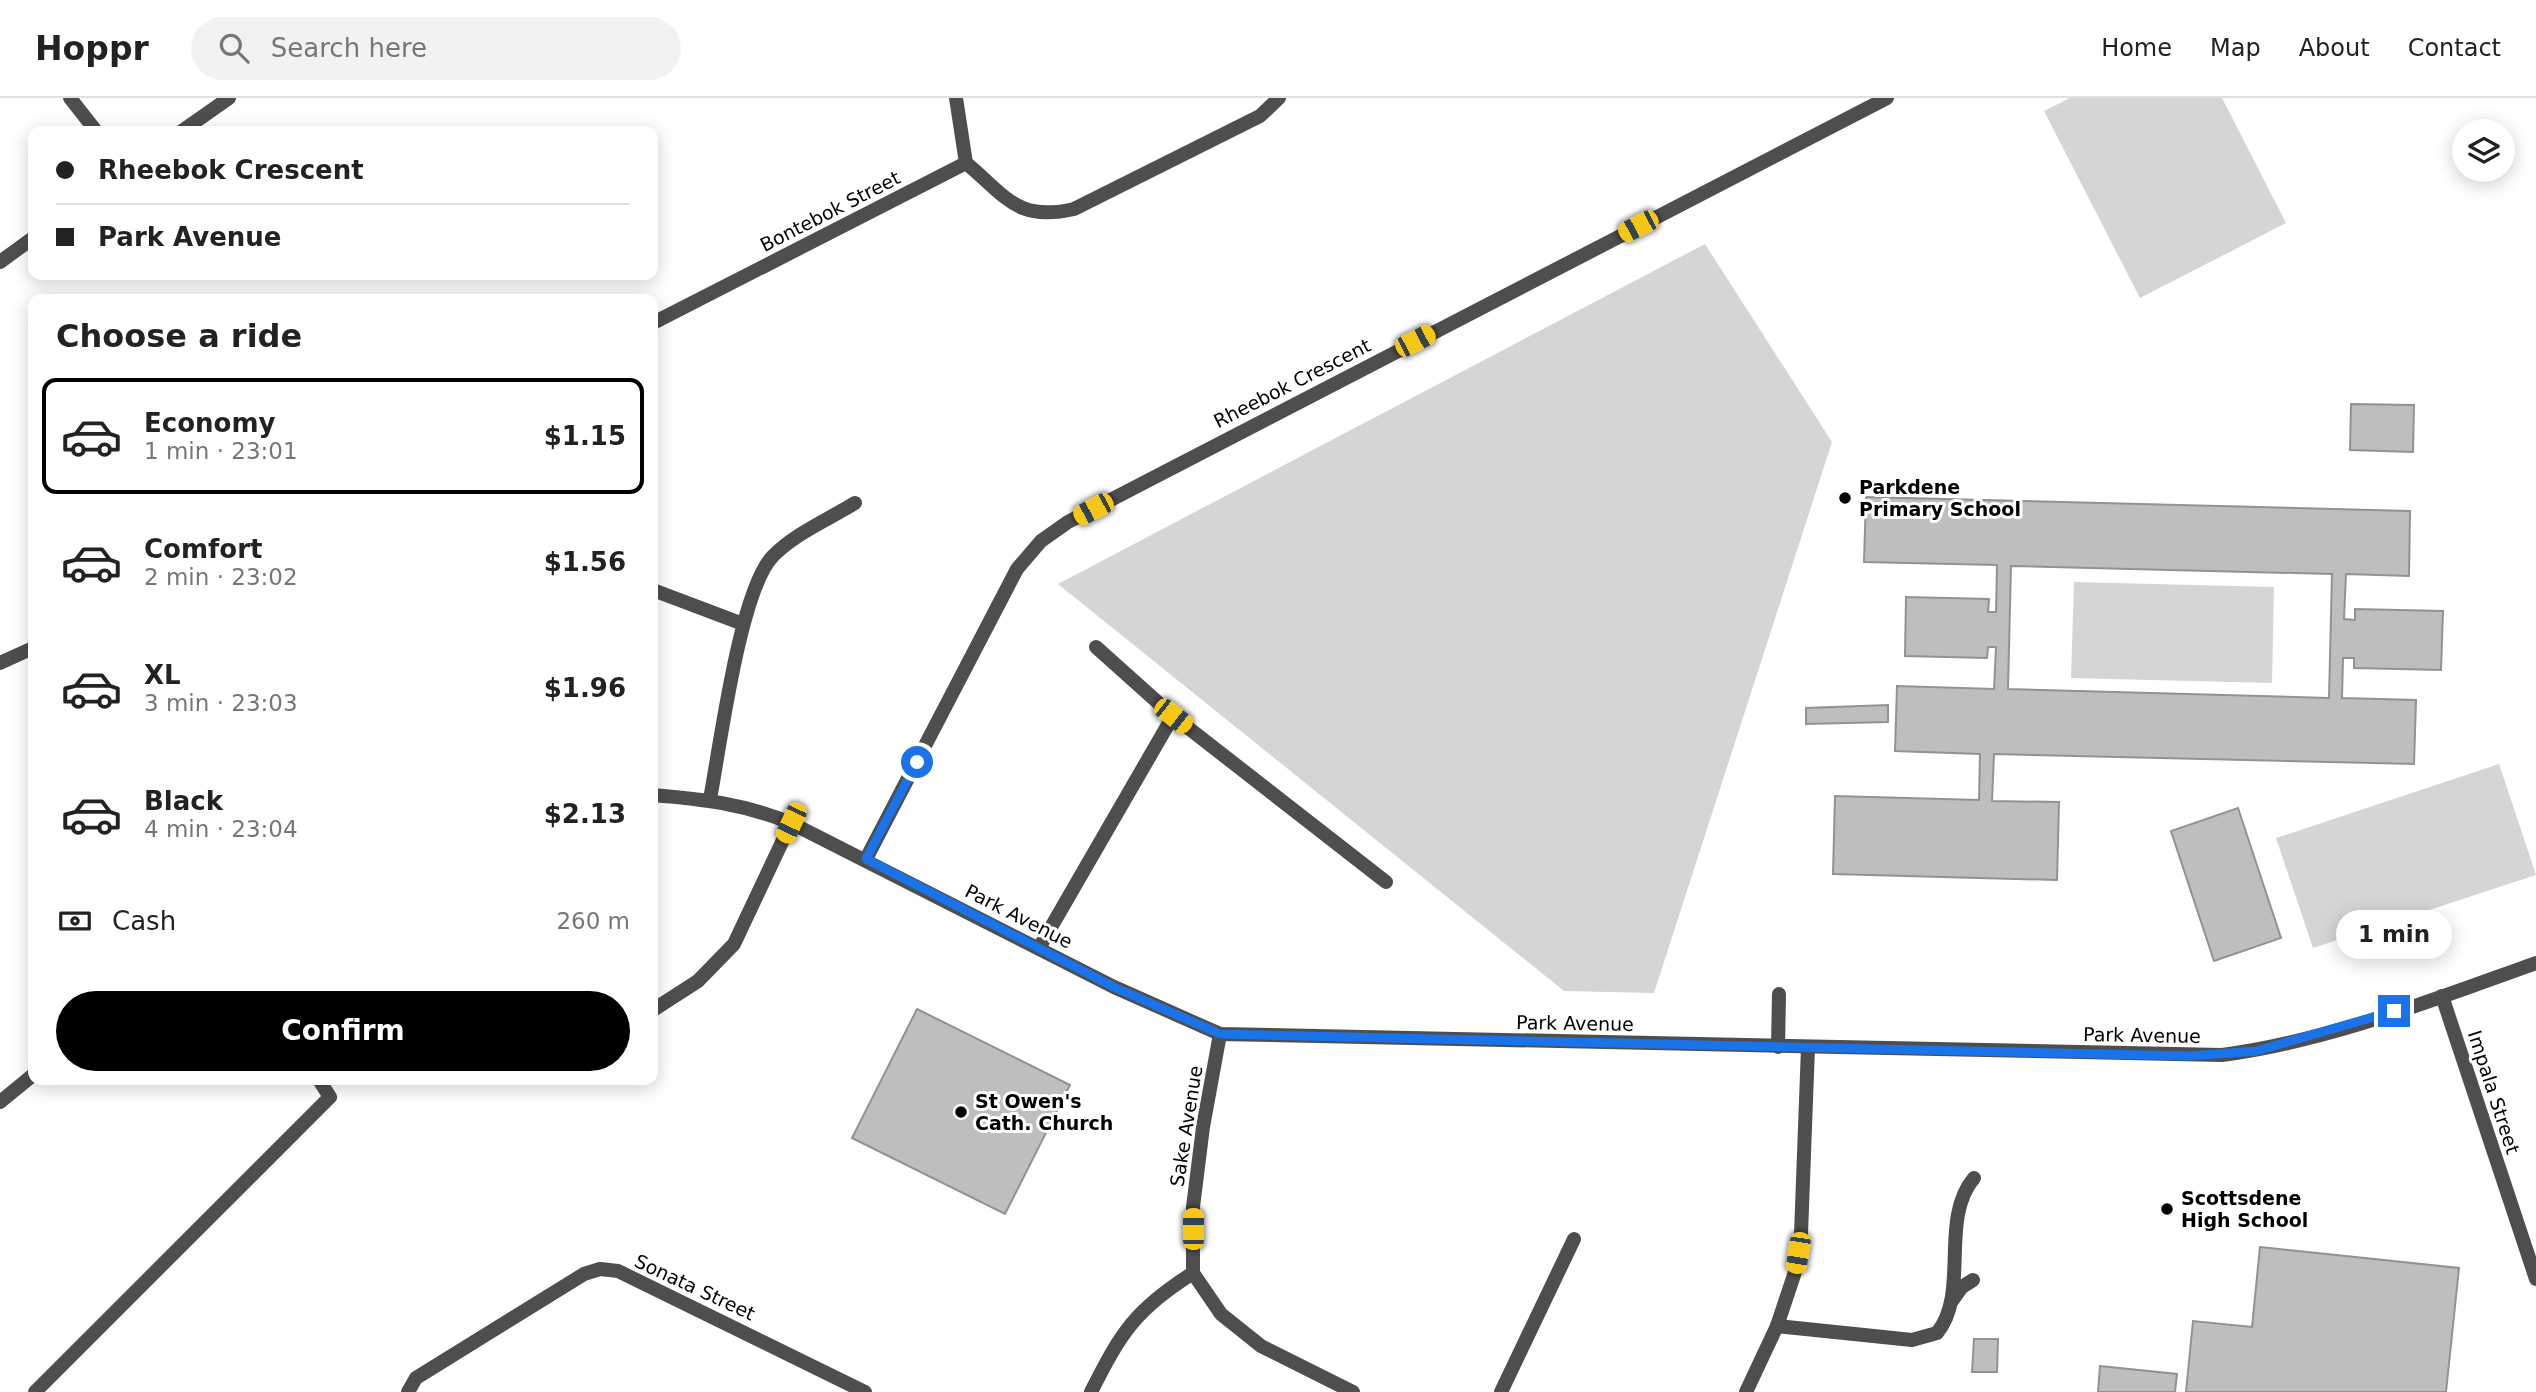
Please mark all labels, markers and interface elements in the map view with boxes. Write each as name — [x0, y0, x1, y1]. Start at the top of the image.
search box — [191, 17, 681, 80]
text: Hoppr — [35, 29, 149, 68]
icon: search — [215, 29, 253, 67]
text: Search here — [271, 33, 427, 63]
text: Home — [2101, 34, 2172, 62]
text: Map — [2210, 34, 2261, 62]
text: About — [2299, 34, 2370, 62]
text: Contact — [2408, 34, 2501, 62]
map controls — [2452, 119, 2515, 182]
button: layers — [2452, 119, 2515, 182]
text: Rheebok Crescent — [98, 155, 364, 185]
street label: Bontebok Street — [756, 166, 904, 256]
car — [1615, 207, 1662, 245]
text: Park Avenue — [98, 222, 282, 252]
text: Choose a ride — [56, 317, 302, 355]
car — [1392, 322, 1439, 360]
street label: Rheebok Crescent — [1210, 334, 1374, 432]
icon: car — [60, 405, 123, 468]
text: Economy — [144, 408, 275, 438]
text: $1.15 — [544, 421, 626, 451]
text: 1 min · 23:01 — [144, 438, 298, 464]
place label: Parkdene Primary School — [1859, 476, 2021, 520]
car — [1070, 490, 1117, 528]
marker: Parkdene Primary School — [1837, 490, 1853, 506]
icon: car — [60, 531, 123, 594]
text: Comfort — [144, 534, 262, 564]
text: $1.56 — [544, 547, 626, 577]
text: 2 min · 23:02 — [144, 564, 298, 590]
icon: car — [60, 657, 123, 720]
text: XL — [144, 660, 181, 690]
text: $1.96 — [544, 673, 626, 703]
text: 3 min · 23:03 — [144, 690, 298, 716]
car — [1150, 695, 1197, 737]
route start — [901, 746, 933, 778]
icon: car — [60, 783, 123, 846]
text: Black — [144, 786, 223, 816]
text: $2.13 — [544, 799, 626, 829]
car — [773, 800, 810, 846]
text: 4 min · 23:04 — [144, 816, 298, 842]
street label: Park Avenue — [962, 879, 1076, 953]
icon: cash — [56, 902, 94, 940]
text: Cash — [112, 906, 176, 936]
text: 260 m — [556, 908, 630, 934]
callout: 1 min — [2336, 909, 2452, 958]
text: 1 min — [2358, 921, 2430, 947]
button: Confirm — [56, 991, 630, 1071]
route end — [2378, 995, 2410, 1027]
street label: Park Avenue — [1516, 1011, 1634, 1035]
street label: Park Avenue — [2083, 1023, 2201, 1047]
street label: Impala Street — [2464, 1027, 2524, 1157]
street label: Sake Avenue — [1166, 1064, 1206, 1188]
place label: St Owen's Cath. Church — [975, 1090, 1113, 1134]
marker: St Owen's Cath. Church — [953, 1104, 969, 1120]
place label: Scottsdene High School — [2181, 1187, 2308, 1231]
marker: Scottsdene High School — [2159, 1201, 2175, 1217]
car — [1183, 1208, 1204, 1250]
car — [1785, 1231, 1812, 1275]
street label: Sonata Street — [631, 1250, 759, 1324]

